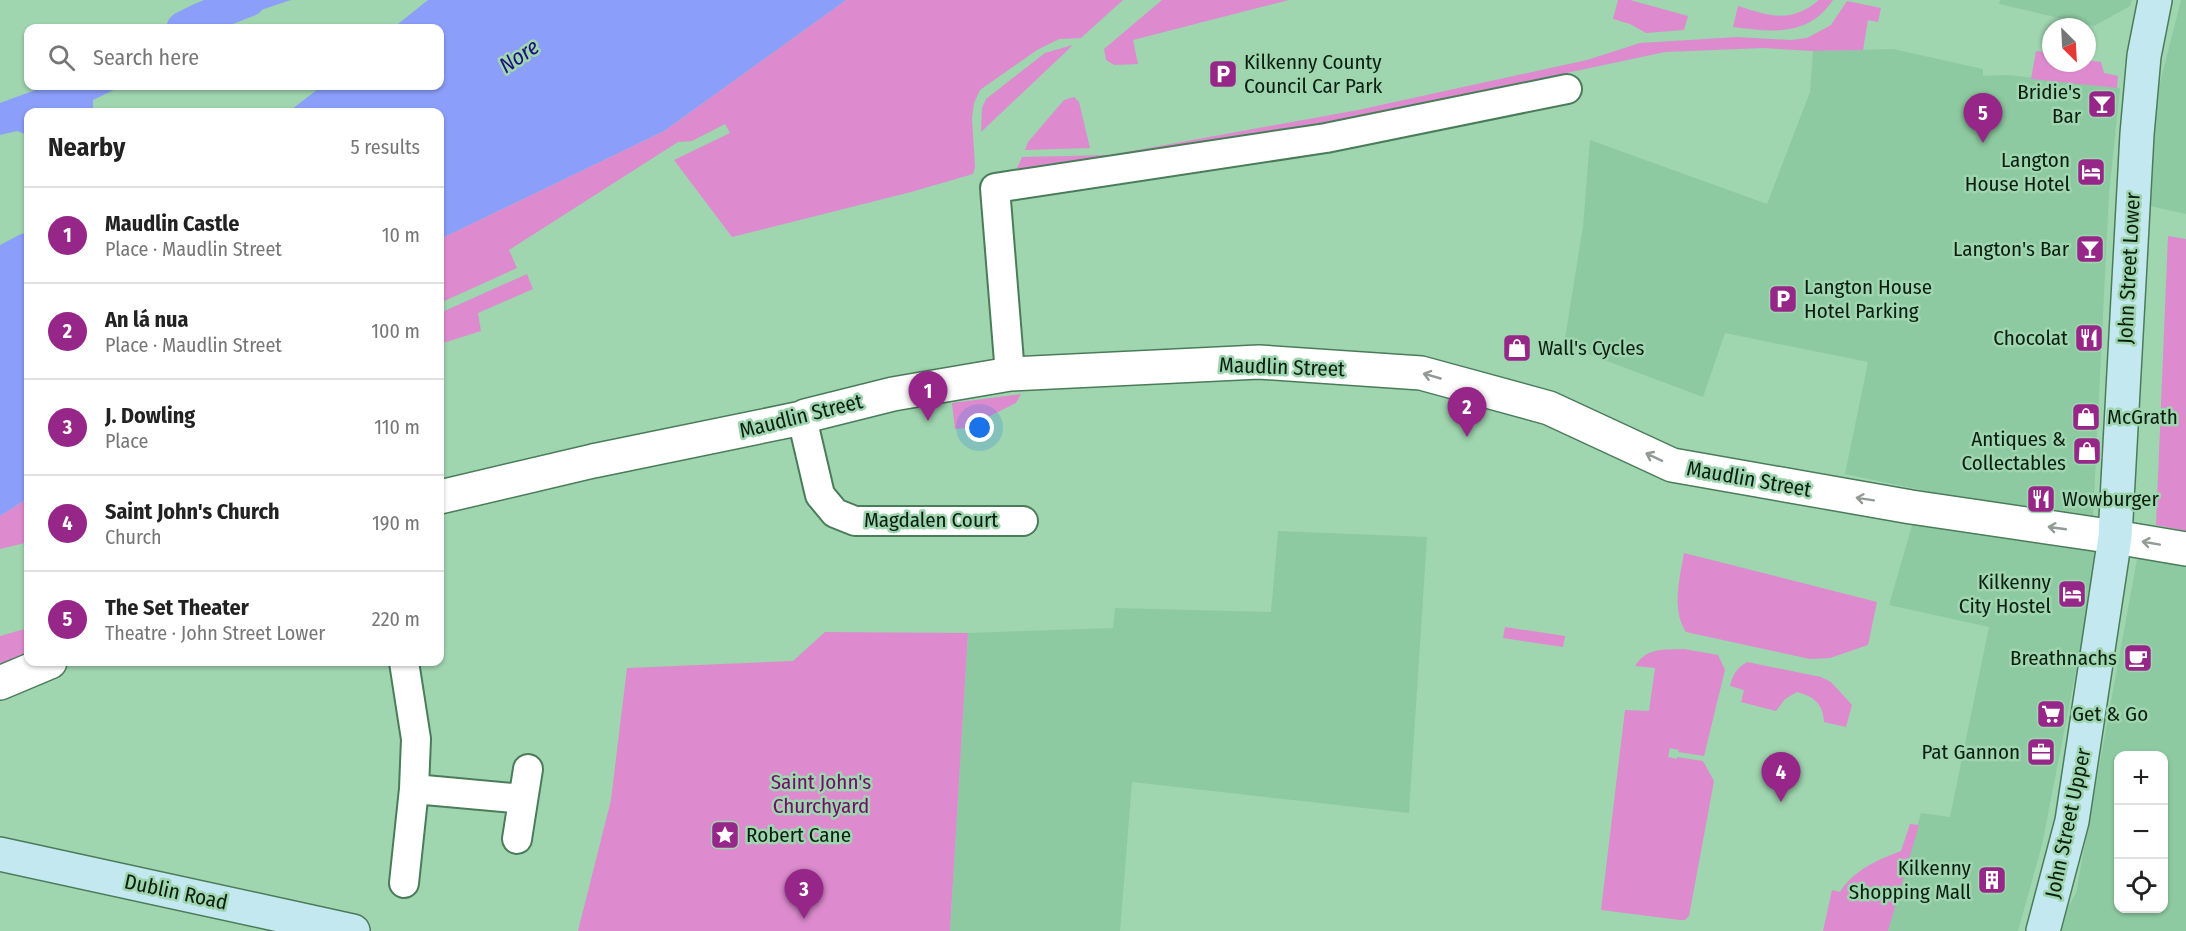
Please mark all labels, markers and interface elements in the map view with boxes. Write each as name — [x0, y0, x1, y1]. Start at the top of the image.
north arrow — [2042, 18, 2096, 72]
search box — [24, 24, 444, 90]
water label: Nore — [494, 33, 544, 79]
icon: search — [45, 41, 78, 74]
text: Search here — [93, 44, 199, 71]
place label: Kilkenny County Council Car Park — [1244, 49, 1383, 99]
parking icon: Kilkenny County Council Car Park — [1207, 58, 1239, 90]
place label: Bridie's Bar — [2017, 79, 2082, 129]
bar icon: Bridie's Bar — [2086, 88, 2118, 120]
pin: 5 — [1964, 94, 2002, 143]
text: Nearby — [48, 132, 125, 163]
text: 5 results — [350, 135, 420, 159]
place label: Langton House Hotel — [1965, 147, 2070, 197]
hotel icon: Langton House Hotel — [2075, 156, 2107, 188]
street label: John Street Lower — [2112, 191, 2146, 344]
text: Maudlin Castle — [105, 210, 239, 237]
text: 1 — [63, 223, 72, 247]
text: 10 m — [382, 223, 420, 247]
bar icon: Langton's Bar — [2074, 233, 2106, 265]
place label: Langton's Bar — [1953, 236, 2070, 262]
text: Place · Maudlin Street — [105, 237, 282, 261]
place label: Langton House Hotel Parking — [1804, 274, 1932, 324]
parking icon: Langton House Hotel Parking — [1767, 283, 1799, 315]
text: An lá nua — [105, 306, 188, 333]
text: 2 — [63, 319, 72, 343]
text: 100 m — [371, 319, 420, 343]
restaurant icon: Chocolat — [2073, 322, 2105, 354]
place label: Chocolat — [1993, 325, 2068, 351]
shop icon: Wall's Cycles — [1501, 332, 1533, 364]
text: Place · Maudlin Street — [105, 333, 282, 357]
place label: Wall's Cycles — [1538, 335, 1645, 361]
street label: Maudlin Street — [1219, 352, 1346, 382]
one-way arrow — [1422, 370, 1441, 381]
pin: 1 — [908, 372, 948, 421]
street label: Maudlin Street — [737, 388, 865, 444]
pin: 2 — [1448, 388, 1486, 437]
shop icon: McGrath — [2070, 401, 2102, 433]
text: J. Dowling — [105, 402, 195, 429]
place label: McGrath — [2107, 404, 2178, 430]
your location — [965, 413, 994, 442]
text: 3 — [63, 415, 72, 439]
text: 110 m — [374, 415, 420, 439]
place label: Antiques & Collectables — [1961, 426, 2066, 476]
text: Place — [105, 429, 148, 453]
shop icon: Antiques & Collectables — [2071, 435, 2103, 467]
one-way arrow — [1645, 450, 1663, 462]
street label: Maudlin Street — [1685, 455, 1813, 503]
restaurant icon: Wowburger — [2025, 483, 2057, 515]
place label: Wowburger — [2062, 486, 2159, 512]
one-way arrow — [1855, 493, 1875, 504]
text: Saint John's Church — [105, 498, 280, 525]
street label: Magdalen Court — [864, 507, 998, 533]
text: 4 — [62, 511, 73, 535]
text: 190 m — [372, 511, 420, 535]
one-way arrow — [2048, 523, 2068, 534]
text: Church — [105, 525, 161, 549]
one-way arrow — [2141, 537, 2161, 548]
place label: Kilkenny City Hostel — [1959, 569, 2052, 619]
hotel icon: Kilkenny City Hostel — [2056, 578, 2088, 610]
text: The Set Theater — [105, 594, 249, 621]
text: 5 — [63, 607, 72, 631]
text: 220 m — [372, 607, 420, 631]
text: Theatre · John Street Lower — [105, 621, 325, 645]
cafe icon: Breathnachs — [2122, 642, 2154, 674]
place label: Breathnachs — [2010, 645, 2117, 671]
supermarket icon: Get & Go — [2035, 698, 2067, 730]
place label: Get & Go — [2072, 701, 2148, 727]
office icon: Pat Gannon — [2025, 736, 2057, 768]
place label: Pat Gannon — [1921, 739, 2020, 765]
street label: John Street Upper — [2039, 745, 2097, 900]
map controls — [2114, 751, 2168, 913]
button: + — [2114, 751, 2168, 805]
pin: 4 — [1762, 752, 1800, 802]
park label: Saint John's Churchyard — [771, 769, 871, 819]
button: − — [2114, 805, 2168, 859]
place icon: Robert Cane — [709, 819, 741, 851]
place label: Robert Cane — [746, 822, 851, 848]
place label: Kilkenny Shopping Mall — [1849, 855, 1972, 905]
button: locate — [2114, 859, 2168, 913]
building icon: Kilkenny Shopping Mall — [1976, 864, 2008, 896]
street label: Dublin Road — [122, 868, 230, 916]
pin: 3 — [784, 870, 824, 919]

